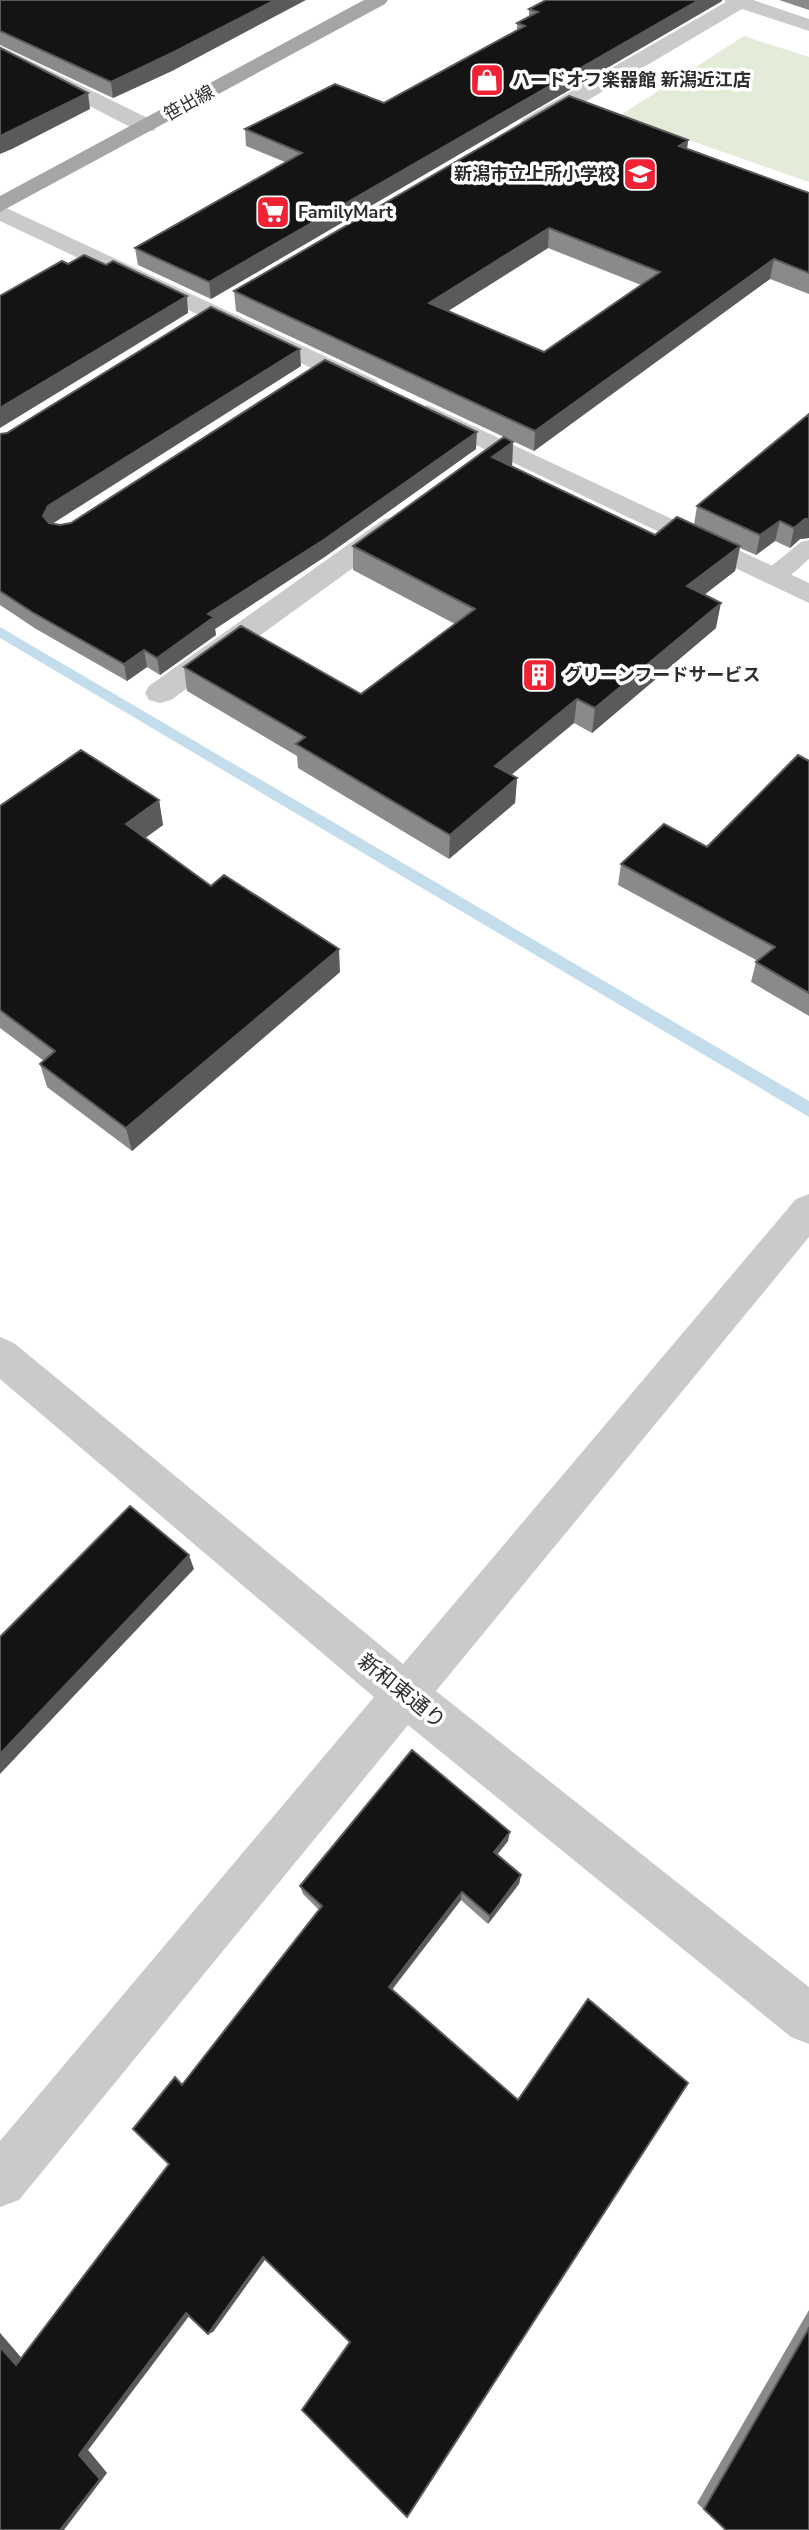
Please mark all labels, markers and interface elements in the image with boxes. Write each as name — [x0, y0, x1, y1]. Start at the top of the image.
shop icon: ハードオフ楽器館 新潟近江店 — [468, 61, 506, 99]
place label: ハードオフ楽器館 新潟近江店 — [512, 68, 751, 92]
street label: 笹出線 — [160, 79, 218, 127]
school or university icon: 新潟市立上所小学校 — [621, 155, 659, 193]
place label: 新潟市立上所小学校 — [454, 162, 616, 186]
supermarket icon: FamilyMart — [254, 193, 292, 231]
place label: FamilyMart — [298, 200, 393, 224]
building icon: グリーンフードサービス — [520, 656, 558, 694]
place label: グリーンフードサービス — [564, 663, 761, 687]
street label: 新和東通り — [352, 1647, 452, 1735]

